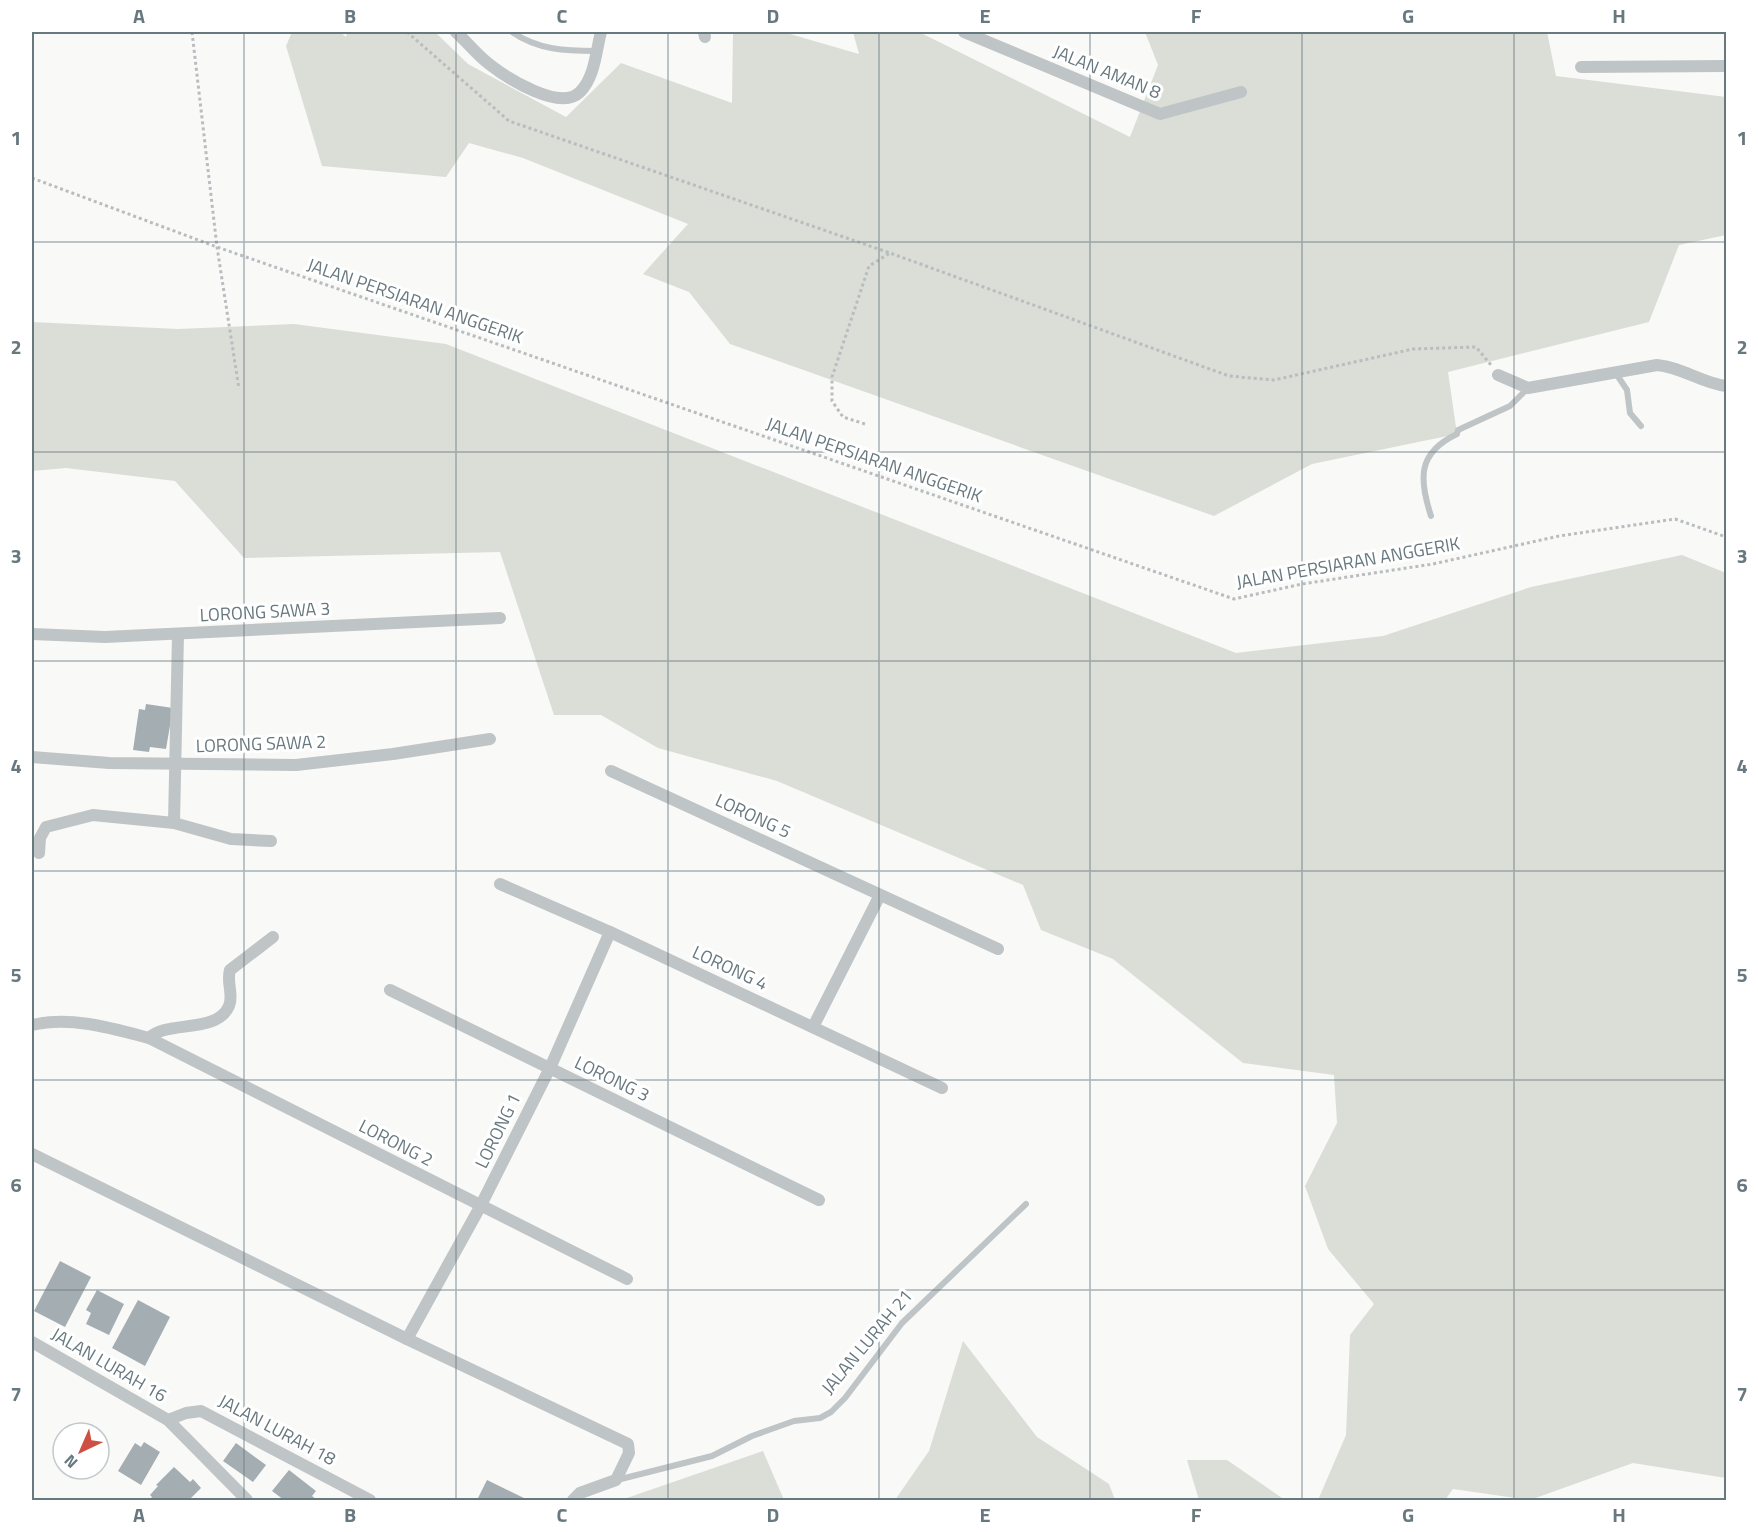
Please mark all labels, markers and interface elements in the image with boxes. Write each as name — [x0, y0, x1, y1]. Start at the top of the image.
text: A — [133, 0, 145, 31]
text: B — [344, 0, 356, 31]
text: C — [557, 0, 568, 31]
text: D — [767, 0, 779, 31]
text: E — [979, 0, 991, 31]
text: F — [1191, 0, 1202, 31]
text: G — [1402, 0, 1414, 31]
text: H — [1612, 0, 1626, 31]
street label: JALAN AMAN 8 — [1049, 38, 1165, 105]
text: 1 — [10, 122, 22, 153]
text: 1 — [1736, 122, 1748, 153]
street label: JALAN PERSIARAN ANGGERIK — [304, 251, 527, 350]
text: 2 — [10, 331, 22, 362]
text: 2 — [1736, 331, 1748, 362]
street label: JALAN PERSIARAN ANGGERIK — [763, 410, 986, 509]
street label: JALAN PERSIARAN ANGGERIK — [1234, 530, 1462, 595]
text: 3 — [10, 540, 22, 571]
text: 3 — [1736, 540, 1748, 571]
street label: LORONG SAWA 3 — [199, 595, 331, 628]
street label: LORONG SAWA 2 — [195, 728, 327, 759]
text: 4 — [10, 750, 22, 781]
text: 4 — [1736, 750, 1748, 781]
street label: LORONG 5 — [711, 786, 795, 845]
street label: LORONG 4 — [688, 938, 772, 997]
text: 5 — [10, 959, 22, 990]
text: 5 — [1736, 959, 1748, 990]
street label: LORONG 3 — [570, 1049, 654, 1108]
street label: LORONG 1 — [468, 1089, 527, 1173]
street label: LORONG 2 — [354, 1112, 438, 1173]
text: 6 — [10, 1169, 22, 1200]
text: 6 — [1736, 1169, 1748, 1200]
street label: JALAN LURAH 21 — [815, 1283, 919, 1400]
street label: JALAN LURAH 16 — [46, 1321, 172, 1409]
text: 7 — [10, 1378, 22, 1409]
text: 7 — [1736, 1378, 1748, 1409]
street label: JALAN LURAH 18 — [214, 1387, 341, 1472]
north arrow — [51, 1421, 111, 1481]
text: N — [58, 1449, 83, 1474]
text: A — [133, 1499, 145, 1530]
text: B — [344, 1499, 356, 1530]
text: C — [557, 1499, 568, 1530]
text: D — [767, 1499, 779, 1530]
text: E — [979, 1499, 991, 1530]
text: F — [1191, 1499, 1202, 1530]
text: G — [1402, 1499, 1414, 1530]
text: H — [1612, 1499, 1626, 1530]

